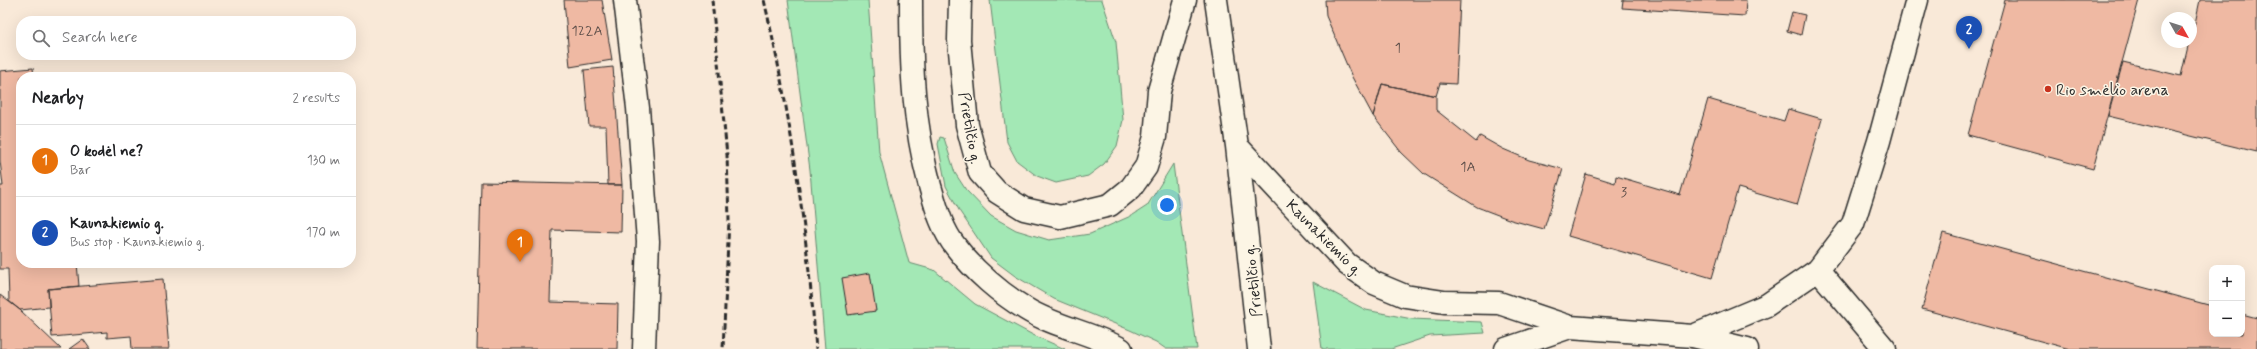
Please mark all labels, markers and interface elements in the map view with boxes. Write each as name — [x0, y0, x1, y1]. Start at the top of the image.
north arrow — [2161, 12, 2197, 48]
search box — [16, 16, 356, 60]
pin: 2 — [1956, 16, 1982, 49]
house number: 122A — [571, 22, 603, 40]
icon: search — [30, 27, 52, 49]
text: Search here — [62, 28, 138, 48]
house number: 1 — [1395, 39, 1401, 57]
place label: Rio smėlio arena — [2056, 80, 2169, 101]
marker: Rio smėlio arena — [2043, 84, 2053, 94]
text: Nearby — [32, 87, 84, 109]
text: 2 results — [293, 90, 340, 107]
street label: Prietilčio g. — [953, 91, 986, 166]
text: O kodėl ne? — [70, 142, 143, 162]
text: 1 — [42, 152, 48, 169]
text: 130 m — [307, 152, 340, 169]
house number: 1A — [1460, 158, 1476, 176]
text: Bar — [70, 162, 90, 179]
house number: 3 — [1621, 183, 1627, 201]
your location — [1157, 195, 1177, 215]
street label: Kaunakiemio g. — [1281, 195, 1367, 281]
text: Kaunakiemio g. — [70, 214, 164, 234]
text: 2 — [42, 224, 48, 241]
text: 170 m — [306, 224, 340, 241]
pin: 1 — [507, 229, 533, 262]
text: Bus stop · Kaunakiemio g. — [70, 234, 204, 251]
street label: Prietilčio g. — [1239, 244, 1268, 318]
map controls — [2209, 265, 2245, 337]
button: + — [2209, 265, 2245, 301]
button: − — [2209, 301, 2245, 337]

